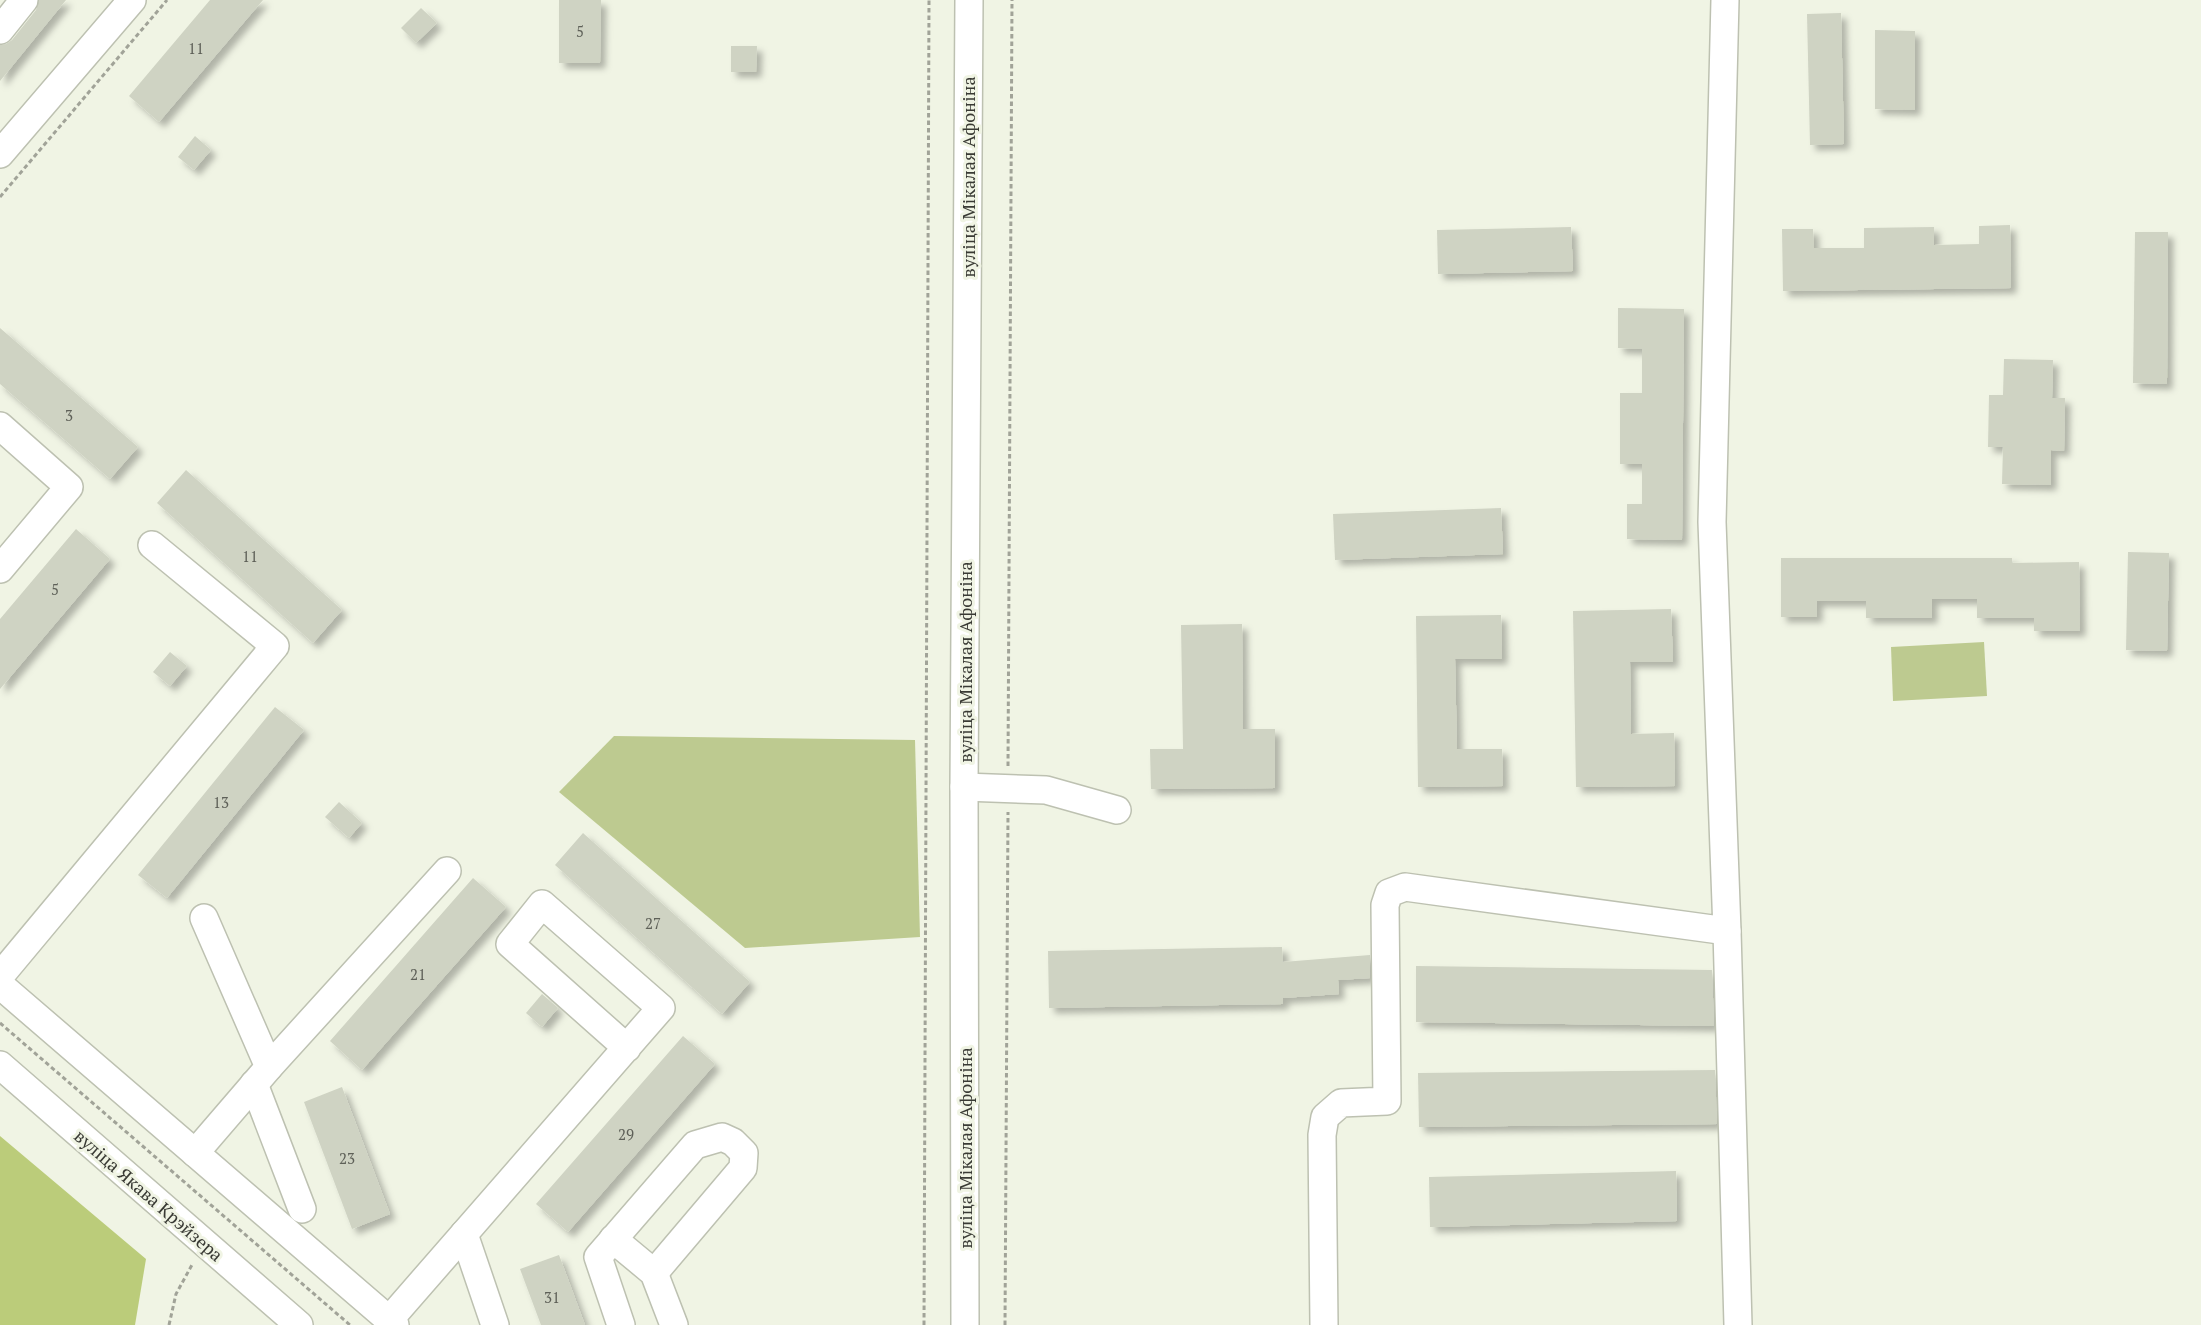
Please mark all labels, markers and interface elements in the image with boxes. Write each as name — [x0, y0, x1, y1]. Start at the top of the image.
house number: 5 — [576, 21, 584, 41]
house number: 11 — [188, 38, 204, 58]
street label: вуліца Мікалая Афоніна — [956, 76, 980, 278]
house number: 3 — [65, 405, 73, 425]
house number: 11 — [242, 546, 258, 566]
street label: вуліца Мікалая Афоніна — [953, 561, 977, 763]
house number: 5 — [51, 579, 59, 599]
house number: 13 — [213, 792, 229, 812]
house number: 27 — [645, 913, 661, 933]
house number: 21 — [410, 964, 426, 984]
street label: вуліца Мікалая Афоніна — [953, 1047, 977, 1249]
street label: вуліца Якава Крэйзера — [70, 1124, 228, 1266]
house number: 29 — [618, 1124, 634, 1144]
house number: 23 — [339, 1148, 355, 1168]
house number: 31 — [544, 1287, 560, 1307]

